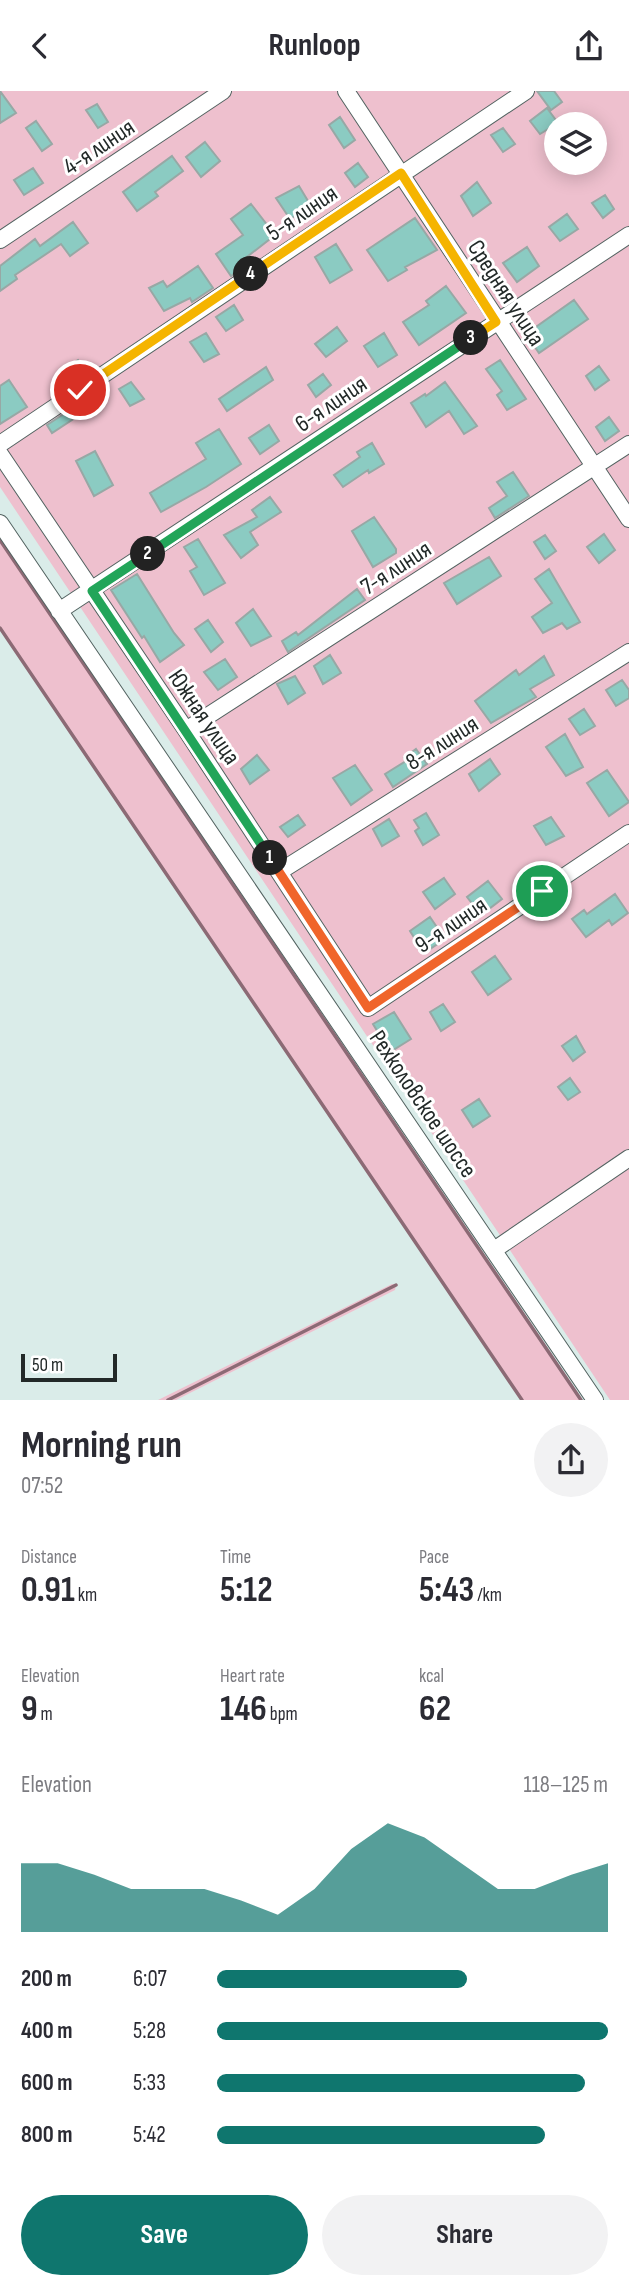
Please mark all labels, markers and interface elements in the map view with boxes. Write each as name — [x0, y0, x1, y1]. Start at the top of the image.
text: Runloop — [268, 26, 361, 65]
icon: back — [21, 27, 59, 65]
icon: share — [570, 27, 608, 65]
map controls — [544, 112, 607, 175]
button: layers — [544, 112, 607, 175]
street label: 4-я линия — [58, 113, 140, 181]
street label: 5-я линия — [261, 179, 343, 247]
street label: Средняя улица — [461, 235, 551, 351]
pin: 4 — [233, 257, 268, 291]
text: 4 — [246, 262, 255, 285]
pin: 3 — [454, 321, 489, 355]
text: 3 — [466, 326, 475, 349]
pin — [50, 360, 110, 420]
street label: 6-я линия — [290, 370, 372, 438]
icon: check — [61, 371, 99, 409]
street label: 7-я линия — [355, 535, 437, 601]
pin: 2 — [130, 537, 166, 571]
text: 2 — [143, 542, 152, 565]
street label: Южная улица — [162, 664, 246, 770]
street label: 8-я линия — [400, 709, 484, 777]
pin: 1 — [252, 841, 288, 875]
text: 1 — [266, 846, 273, 869]
pin — [512, 861, 572, 921]
icon: arrive — [523, 872, 561, 910]
street label: 9-я линия — [410, 890, 492, 960]
street label: Рехколовское шоссе — [363, 1025, 483, 1183]
scale bar — [21, 1351, 117, 1383]
text: 50 m — [32, 1354, 63, 1377]
text: Morning run — [21, 1423, 182, 1468]
button: share — [534, 1423, 608, 1497]
text: 07:52 — [21, 1472, 63, 1500]
text: Distance — [21, 1546, 77, 1569]
text: Time — [220, 1546, 251, 1569]
text: Pace — [419, 1546, 449, 1569]
text: 0.91 — [21, 1569, 75, 1612]
text: 5:12 — [220, 1569, 273, 1612]
text: 5:43 — [419, 1569, 474, 1612]
text: km — [75, 1584, 97, 1607]
text: /km — [474, 1584, 502, 1607]
text: Elevation — [21, 1665, 80, 1688]
text: Heart rate — [220, 1665, 285, 1688]
text: kcal — [419, 1665, 444, 1688]
text: 9 — [21, 1688, 38, 1731]
text: 146 — [220, 1688, 267, 1731]
text: 62 — [419, 1688, 451, 1731]
text: m — [38, 1703, 53, 1726]
text: bpm — [267, 1703, 298, 1726]
text: Elevation — [21, 1771, 92, 1799]
text: 118–125 m — [524, 1771, 608, 1799]
text: 200 m — [21, 1965, 72, 1993]
text: 6:07 — [133, 1965, 167, 1993]
text: 400 m — [21, 2017, 72, 2045]
text: 5:28 — [133, 2017, 166, 2045]
text: 600 m — [21, 2069, 73, 2097]
text: 5:33 — [133, 2069, 166, 2097]
text: 800 m — [21, 2121, 73, 2149]
text: 5:42 — [133, 2121, 166, 2149]
button: Save — [21, 2195, 308, 2275]
button: Share — [322, 2195, 608, 2275]

